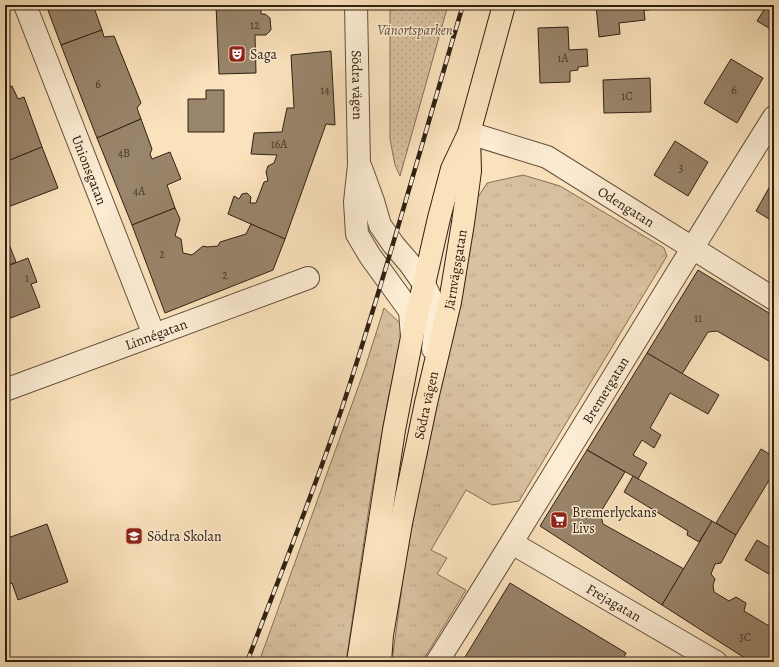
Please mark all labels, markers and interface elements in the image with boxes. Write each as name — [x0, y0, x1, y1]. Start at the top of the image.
house number: 12 — [250, 17, 260, 33]
park label: Vänortsparken — [377, 21, 453, 40]
theatre icon: Saga — [227, 44, 247, 64]
place label: Saga — [250, 45, 277, 64]
street label: Södra vägen — [347, 50, 367, 120]
house number: 1A — [557, 50, 570, 66]
house number: 6 — [95, 76, 101, 92]
house number: 14 — [320, 82, 330, 98]
house number: 6 — [731, 82, 737, 98]
house number: 1C — [621, 88, 633, 104]
street label: Unionsgatan — [67, 132, 111, 208]
house number: 16A — [271, 136, 288, 152]
house number: 4B — [118, 145, 130, 161]
house number: 3 — [679, 160, 684, 176]
street label: Odengatan — [594, 182, 658, 232]
house number: 4A — [133, 183, 146, 199]
street label: Järnvägsgatan — [440, 228, 472, 312]
house number: 2 — [159, 246, 165, 262]
house number: 2 — [222, 267, 228, 283]
house number: 1 — [25, 270, 29, 286]
house number: 11 — [694, 310, 702, 326]
street label: Linnégatan — [123, 314, 190, 355]
street label: Bremergatan — [578, 353, 634, 427]
street label: Södra vägen — [410, 369, 443, 441]
place label: Bremerlyckans Livs — [572, 503, 657, 538]
supermarket icon: Bremerlyckans Livs — [549, 510, 569, 530]
school or university icon: Södra Skolan — [124, 526, 144, 546]
place label: Södra Skolan — [147, 527, 222, 546]
street label: Frejagatan — [583, 579, 645, 627]
house number: 3C — [739, 629, 751, 645]

